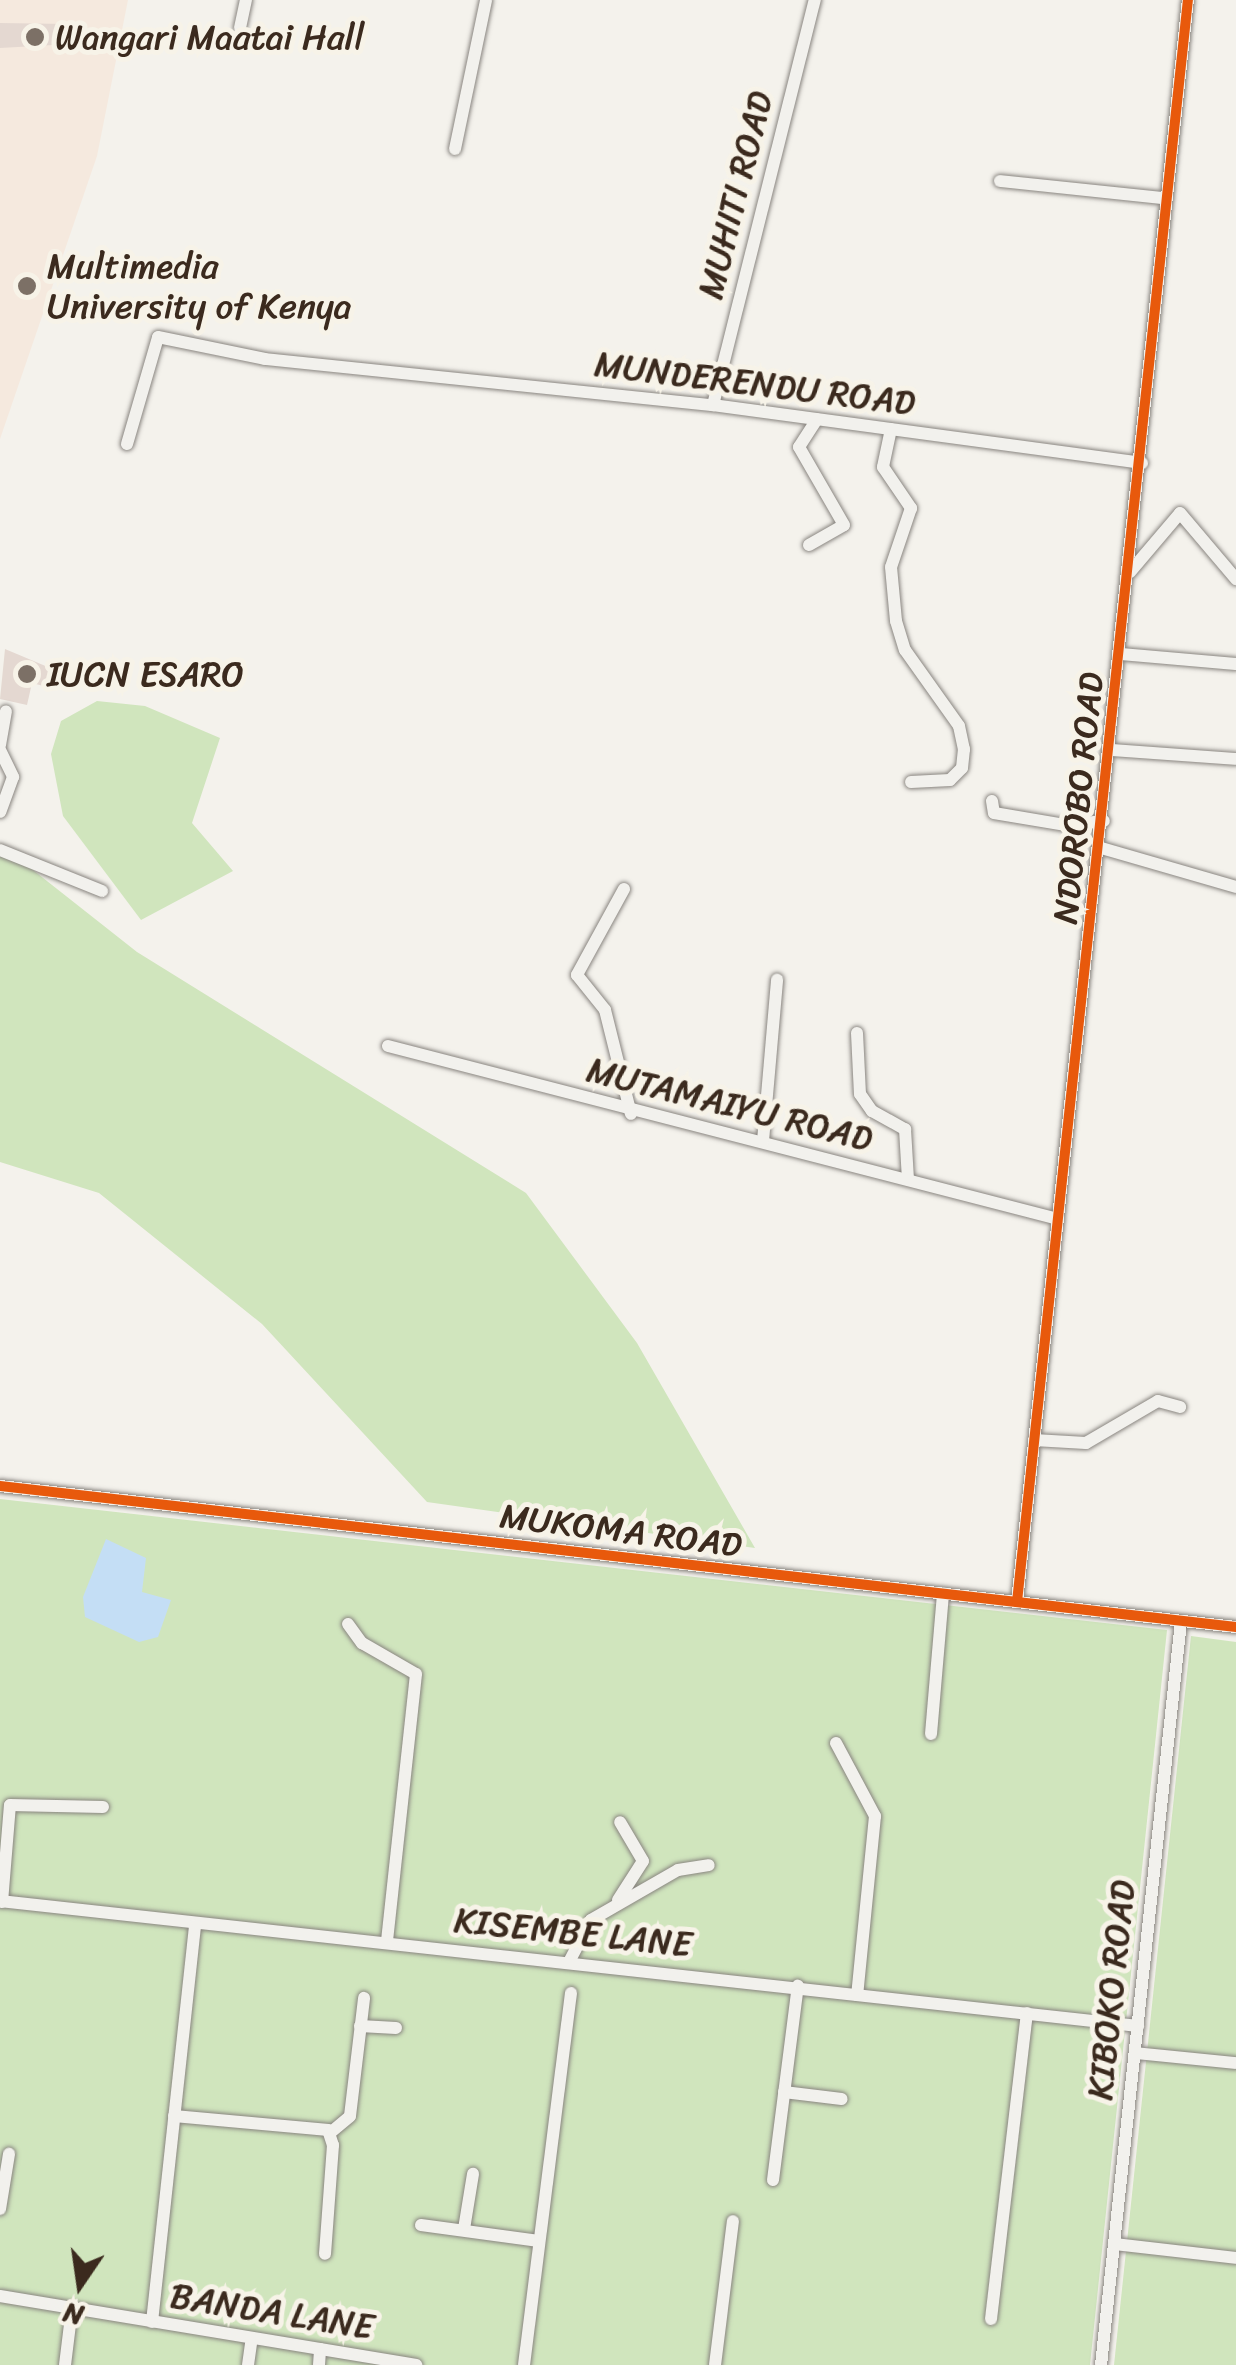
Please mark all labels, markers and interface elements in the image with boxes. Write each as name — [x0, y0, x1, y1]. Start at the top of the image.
place label: Wangari Maatai Hall — [55, 16, 364, 58]
marker: Wangari Maatai Hall — [24, 26, 46, 48]
street label: MUHITI ROAD — [689, 87, 781, 303]
place label: Multimedia University of Kenya — [47, 245, 352, 327]
marker: Multimedia University of Kenya — [16, 275, 38, 297]
street label: MUNDERENDU ROAD — [592, 342, 918, 424]
place label: IUCN ESARO — [47, 653, 247, 695]
marker: IUCN ESARO — [16, 663, 38, 685]
street label: NDOROBO ROAD — [1044, 670, 1112, 926]
street label: MUTAMAIYU ROAD — [583, 1048, 877, 1160]
street label: MUKOMA ROAD — [498, 1494, 744, 1566]
street label: KIBOKO ROAD — [1079, 1878, 1143, 2102]
street label: KISEMBE LANE — [452, 1899, 694, 1965]
north arrow — [30, 2235, 130, 2335]
street label: BANDA LANE — [167, 2274, 377, 2348]
text: N — [58, 2289, 88, 2341]

